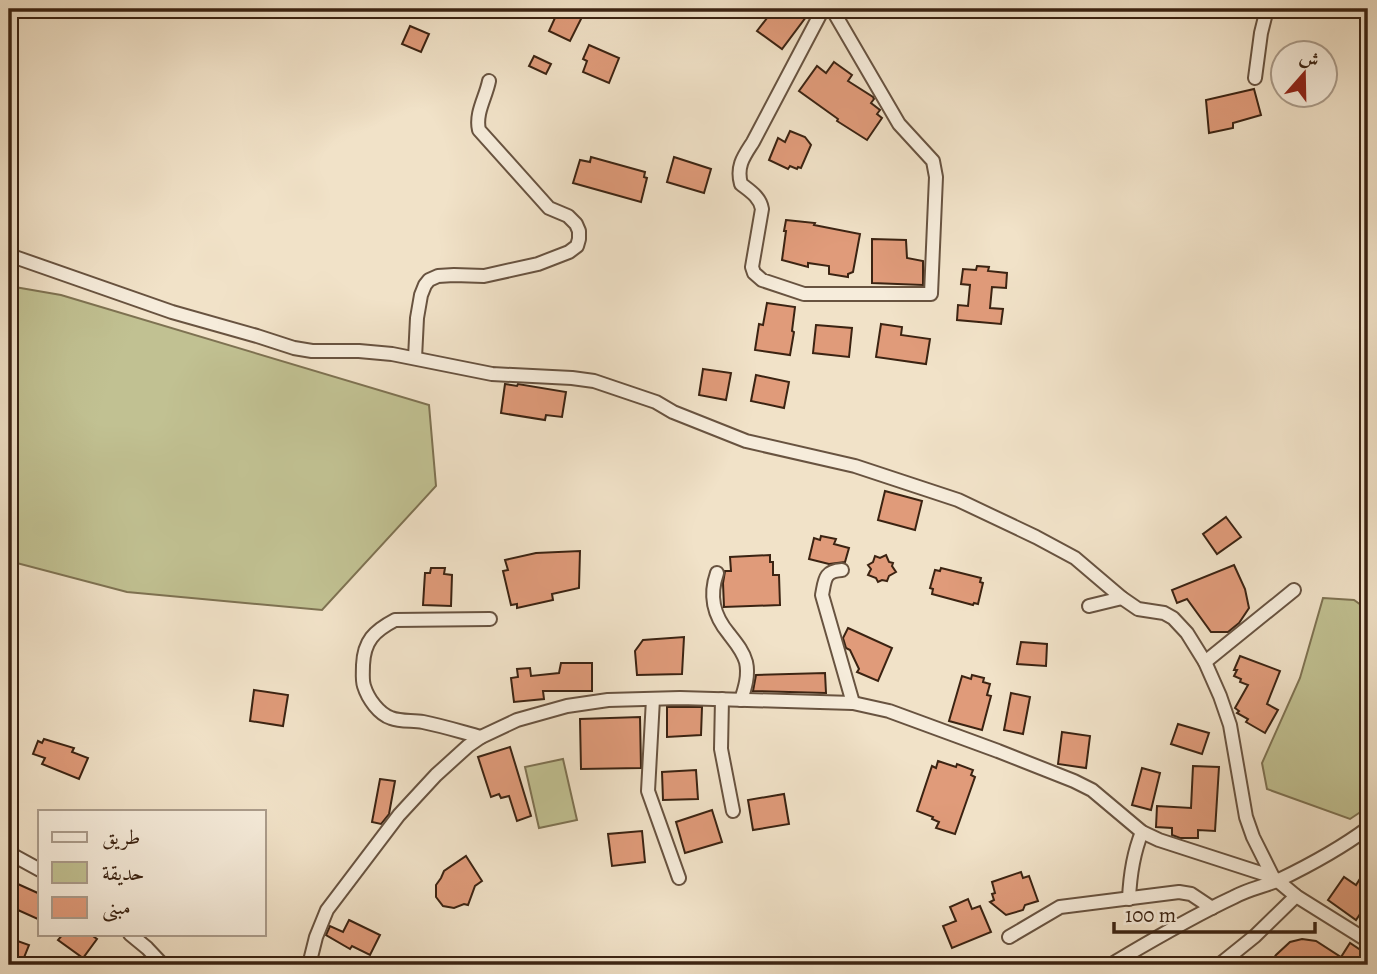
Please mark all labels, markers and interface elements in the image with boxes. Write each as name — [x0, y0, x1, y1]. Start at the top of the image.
north arrow — [1268, 38, 1338, 108]
text: ش — [1296, 44, 1323, 74]
legend — [38, 810, 266, 936]
text: طريق — [102, 823, 140, 851]
text: حديقة — [102, 859, 145, 887]
scale bar — [1114, 890, 1316, 934]
text: مبنى — [102, 893, 131, 922]
text: 100 m — [1125, 901, 1176, 929]

